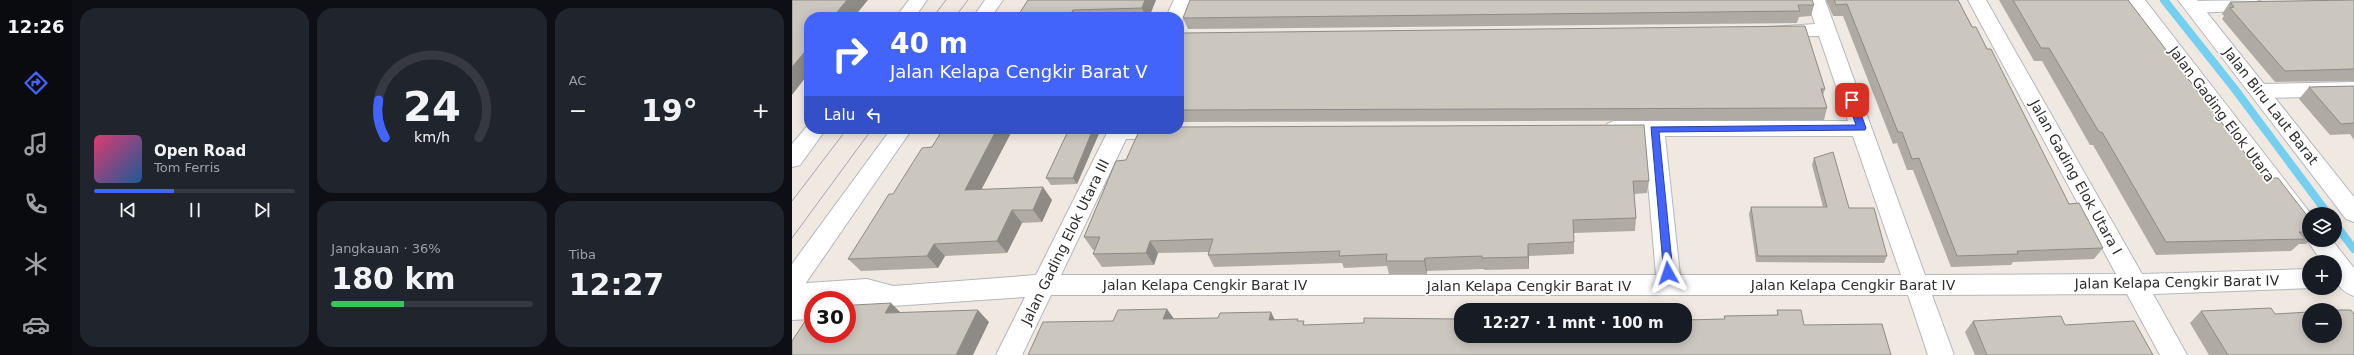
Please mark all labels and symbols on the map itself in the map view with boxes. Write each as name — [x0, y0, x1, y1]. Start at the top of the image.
street label: Jalan Gading Elok Utara — [2165, 42, 2278, 185]
street label: Jalan Biru Laut Barat — [2220, 43, 2322, 168]
pin — [1835, 83, 1869, 117]
street label: Jalan Gading Elok Utara I — [2026, 96, 2125, 257]
street label: Jalan Gading Elok Utara III — [1017, 157, 1112, 328]
position arrow — [1647, 252, 1689, 294]
street label: Jalan Kelapa Cengkir Barat IV — [2074, 272, 2280, 292]
street label: Jalan Kelapa Cengkir Barat IV — [1102, 277, 1308, 293]
street label: Jalan Kelapa Cengkir Barat IV — [1750, 277, 1956, 293]
street label: Jalan Kelapa Cengkir Barat IV — [1426, 278, 1632, 294]
speed limit sign: 30 — [804, 291, 856, 343]

